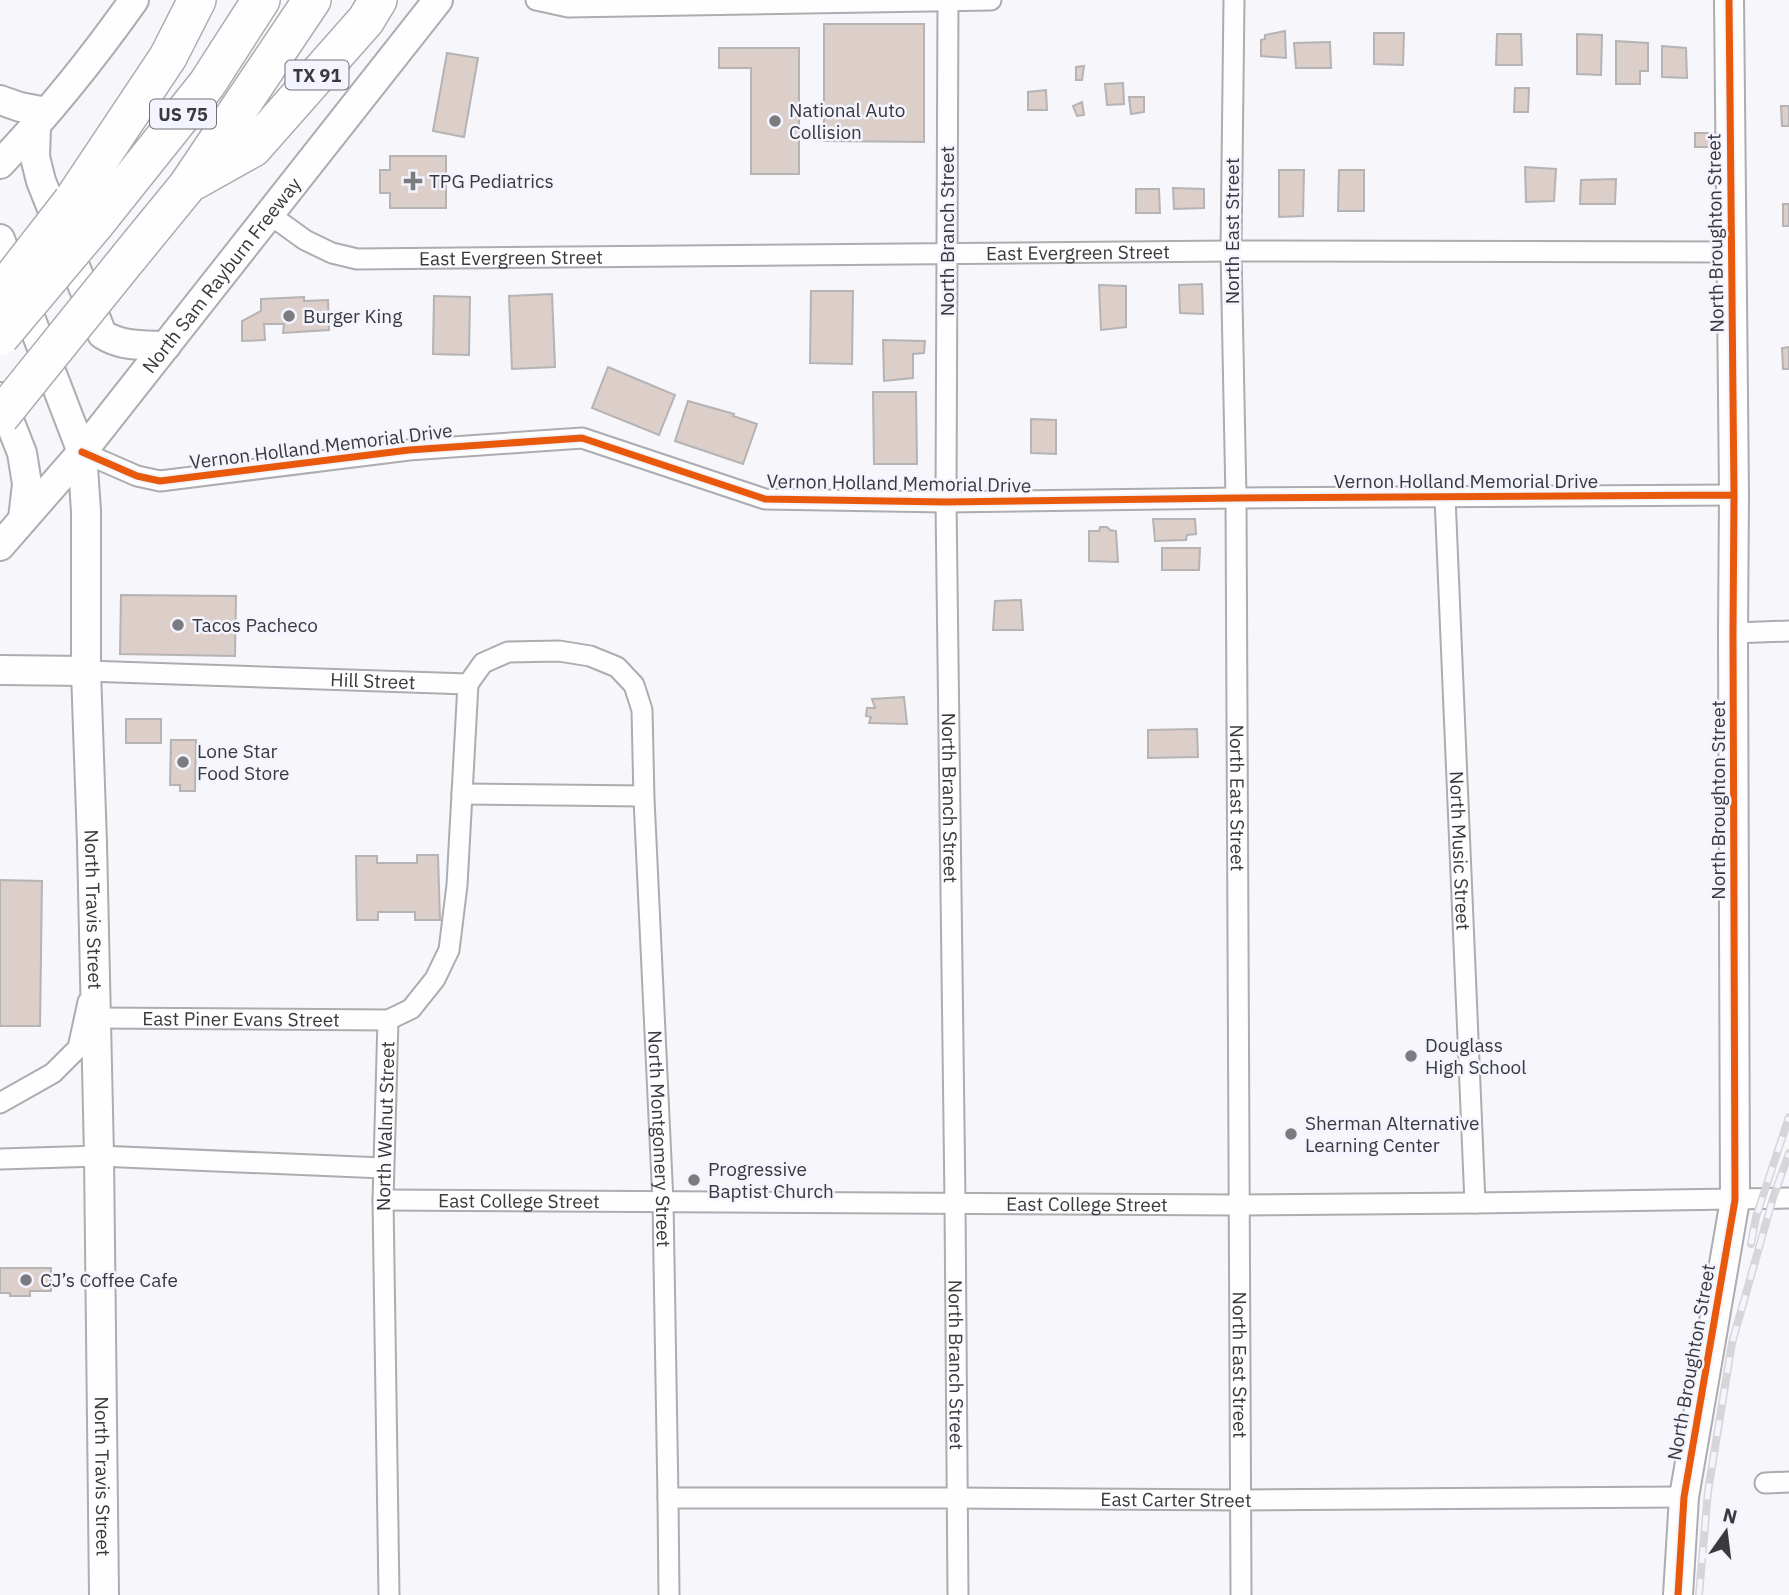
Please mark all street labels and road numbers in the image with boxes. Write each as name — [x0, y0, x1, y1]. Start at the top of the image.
road number: TX 91 — [286, 60, 348, 90]
road number: US 75 — [150, 100, 216, 128]
street label: North Broughton Street — [1701, 133, 1729, 333]
street label: North Branch Street — [935, 146, 959, 316]
street label: North East Street — [1220, 158, 1244, 304]
street label: North Sam Rayburn Freeway — [137, 172, 306, 378]
street label: East Evergreen Street — [986, 240, 1170, 265]
street label: East Evergreen Street — [419, 245, 603, 270]
street label: Vernon Holland Memorial Drive — [188, 418, 454, 474]
street label: Vernon Holland Memorial Drive — [767, 469, 1031, 497]
street label: Vernon Holland Memorial Drive — [1334, 469, 1598, 493]
street label: Hill Street — [330, 667, 416, 694]
street label: North Broughton Street — [1706, 700, 1730, 900]
street label: North Branch Street — [937, 713, 963, 883]
street label: North East Street — [1225, 724, 1250, 871]
street label: North Music Street — [1445, 770, 1475, 931]
street label: North Travis Street — [80, 829, 107, 990]
street label: East Piner Evans Street — [142, 1006, 340, 1032]
street label: North Montgomery Street — [643, 1030, 676, 1247]
street label: North Walnut Street — [371, 1041, 399, 1211]
street label: East College Street — [438, 1188, 600, 1213]
street label: East College Street — [1006, 1192, 1168, 1217]
street label: North Broughton Street — [1662, 1262, 1720, 1462]
street label: North Branch Street — [944, 1280, 969, 1450]
street label: North East Street — [1228, 1291, 1252, 1438]
street label: North Travis Street — [90, 1396, 116, 1557]
street label: East Carter Street — [1100, 1487, 1252, 1512]

